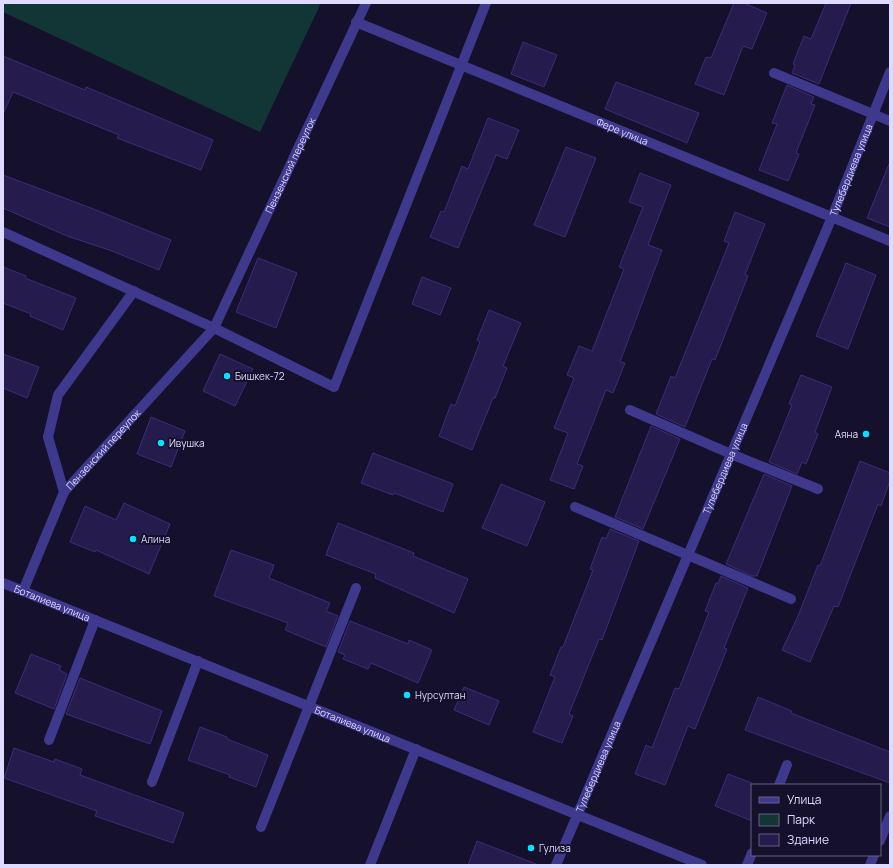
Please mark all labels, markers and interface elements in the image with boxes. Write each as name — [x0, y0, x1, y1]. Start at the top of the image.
street label: Пензенский переулок — [262, 114, 319, 216]
street label: Фере улица — [594, 114, 651, 148]
street label: Тулебердиева улица — [826, 122, 876, 218]
place label: Бишкек-72 — [235, 369, 285, 383]
marker: Бишкек-72 — [222, 371, 232, 381]
street label: Пензенский переулок — [63, 405, 144, 493]
street label: Тулебердиева улица — [699, 420, 751, 516]
place label: Аяна — [835, 427, 858, 441]
marker: Аяна — [861, 429, 871, 439]
place label: Ивушка — [169, 436, 205, 450]
marker: Ивушка — [156, 438, 166, 448]
place label: Алина — [141, 532, 170, 546]
marker: Алина — [128, 534, 138, 544]
street label: Боталиева улица — [12, 581, 92, 624]
place label: Нурсултан — [415, 688, 466, 702]
marker: Нурсултан — [402, 690, 412, 700]
street label: Боталиева улица — [313, 702, 393, 746]
street label: Тулебердиева улица — [572, 719, 624, 815]
legend — [751, 784, 881, 856]
text: Улица — [787, 791, 821, 808]
text: Парк — [787, 811, 816, 828]
text: Здание — [787, 831, 829, 848]
place label: Гулиза — [539, 841, 571, 855]
marker: Гулиза — [526, 843, 536, 853]

